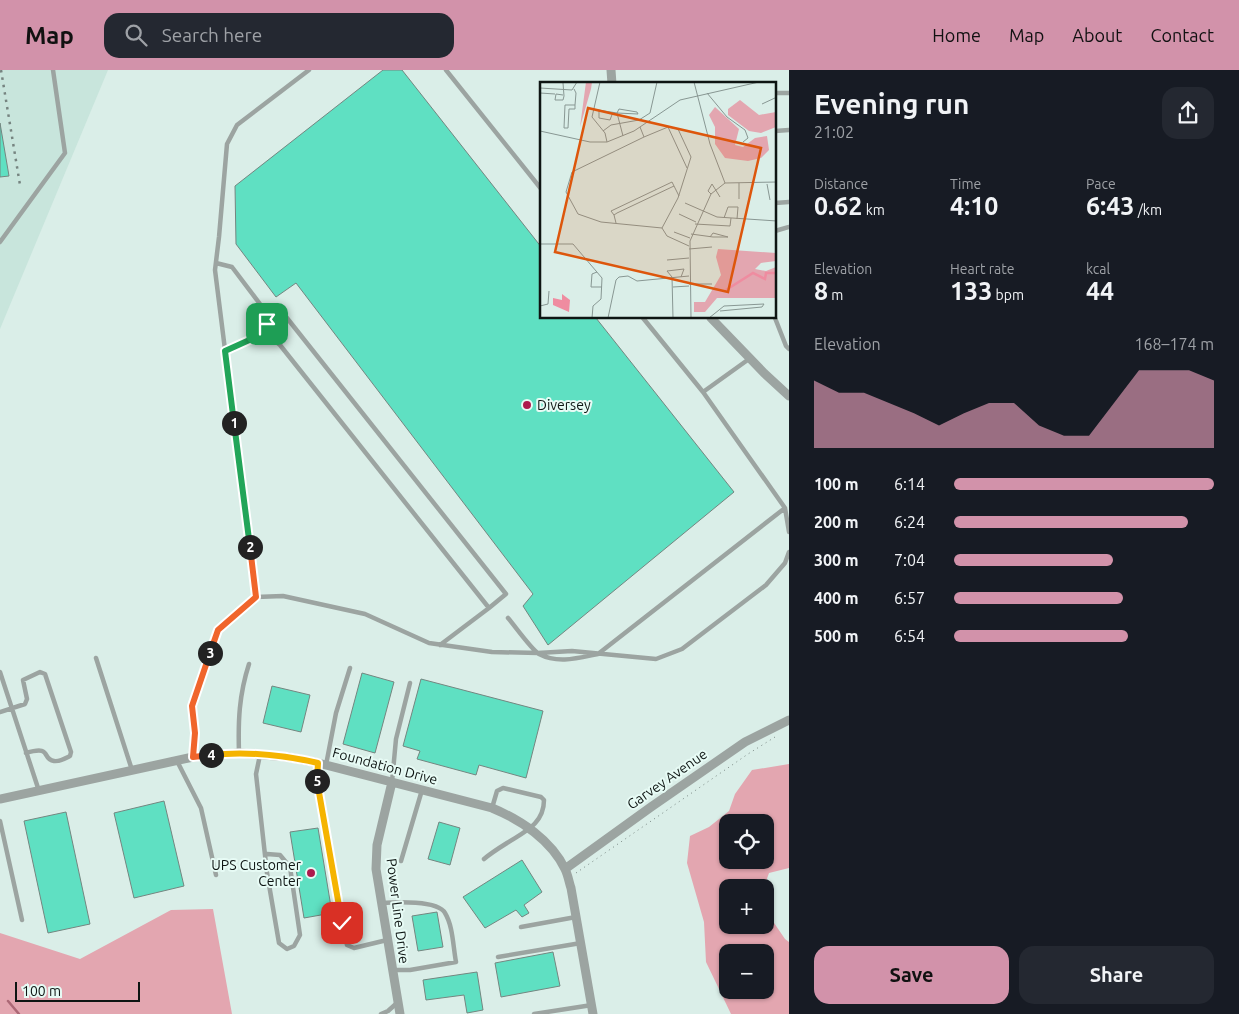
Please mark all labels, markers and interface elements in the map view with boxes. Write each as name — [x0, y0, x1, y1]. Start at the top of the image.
search box — [104, 13, 454, 58]
icon: search — [122, 21, 150, 49]
text: Map — [25, 22, 74, 49]
text: Search here — [162, 24, 262, 46]
text: Home — [932, 25, 981, 45]
text: Map — [1009, 25, 1044, 45]
text: About — [1072, 25, 1122, 45]
text: Contact — [1150, 25, 1214, 45]
inset map — [540, 82, 776, 319]
button: share — [1162, 87, 1214, 139]
text: Evening run — [814, 88, 969, 119]
text: 21:02 — [814, 123, 854, 141]
text: Distance — [814, 176, 868, 192]
text: Time — [950, 176, 981, 192]
text: Pace — [1086, 176, 1116, 192]
text: 0.62 — [814, 192, 862, 220]
text: 4:10 — [950, 192, 998, 220]
text: 6:43 — [1086, 192, 1134, 220]
text: km — [862, 202, 885, 218]
text: /km — [1134, 202, 1162, 218]
text: Elevation — [814, 261, 872, 277]
text: Heart rate — [950, 261, 1014, 277]
text: kcal — [1086, 261, 1110, 277]
text: 8 — [814, 277, 828, 305]
text: 133 — [950, 277, 992, 305]
text: 44 — [1086, 277, 1114, 305]
text: m — [828, 287, 843, 303]
text: bpm — [992, 287, 1024, 303]
pin — [246, 303, 288, 345]
icon: arrive — [253, 310, 281, 338]
text: Elevation — [814, 335, 881, 353]
text: 168–174 m — [1134, 335, 1214, 353]
place label: Diversey — [537, 397, 591, 413]
marker: Diversey — [521, 399, 533, 411]
pin: 1 — [222, 410, 246, 436]
text: 1 — [231, 415, 238, 431]
text: 100 m — [814, 475, 859, 493]
text: 6:14 — [894, 475, 925, 493]
text: 200 m — [814, 513, 859, 531]
text: 6:24 — [894, 513, 925, 531]
pin: 2 — [238, 534, 262, 560]
text: 2 — [247, 539, 254, 555]
text: 300 m — [814, 551, 859, 569]
text: 7:04 — [894, 551, 925, 569]
text: 400 m — [814, 589, 859, 607]
text: 6:57 — [894, 589, 925, 607]
text: 500 m — [814, 627, 859, 645]
text: 6:54 — [894, 627, 925, 645]
pin: 3 — [198, 640, 222, 666]
text: 3 — [207, 645, 214, 661]
pin: 4 — [198, 742, 224, 768]
street label: Foundation Drive — [331, 744, 439, 788]
street label: Garvey Avenue — [624, 746, 710, 812]
text: 4 — [208, 747, 215, 763]
pin: 5 — [304, 768, 330, 794]
text: 5 — [314, 773, 321, 789]
map controls — [719, 814, 774, 999]
button: locate — [719, 814, 774, 869]
place label: UPS Customer Center — [211, 857, 302, 889]
street label: Power Line Drive — [384, 857, 412, 965]
marker: UPS Customer Center — [305, 867, 317, 879]
button: + — [719, 879, 774, 934]
pin — [321, 902, 363, 944]
icon: check — [328, 909, 356, 937]
button: − — [719, 944, 774, 999]
button: Save — [814, 946, 1009, 1004]
button: Share — [1019, 946, 1214, 1004]
scale bar — [15, 979, 140, 1002]
text: 100 m — [22, 983, 61, 999]

